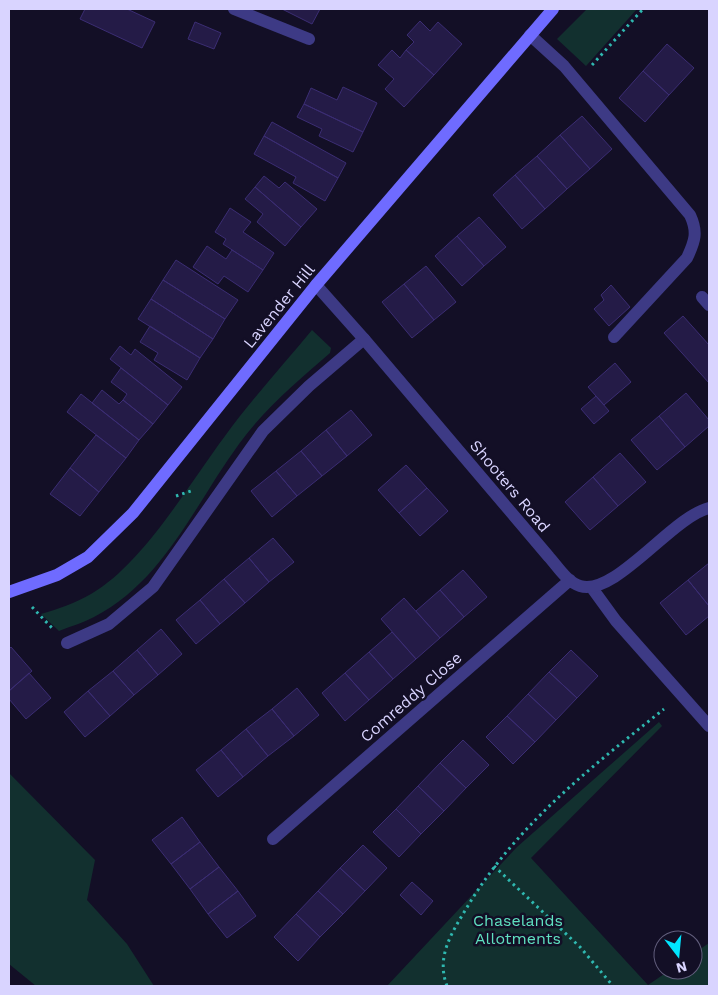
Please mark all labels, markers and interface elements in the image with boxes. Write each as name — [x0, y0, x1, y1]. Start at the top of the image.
street label: Lavender Hill — [239, 260, 319, 352]
street label: Shooters Road — [466, 436, 554, 536]
street label: Comreddy Close — [357, 648, 465, 746]
park label: Chaselands Allotments — [473, 911, 563, 948]
north arrow — [653, 930, 703, 980]
text: N — [674, 958, 689, 977]

